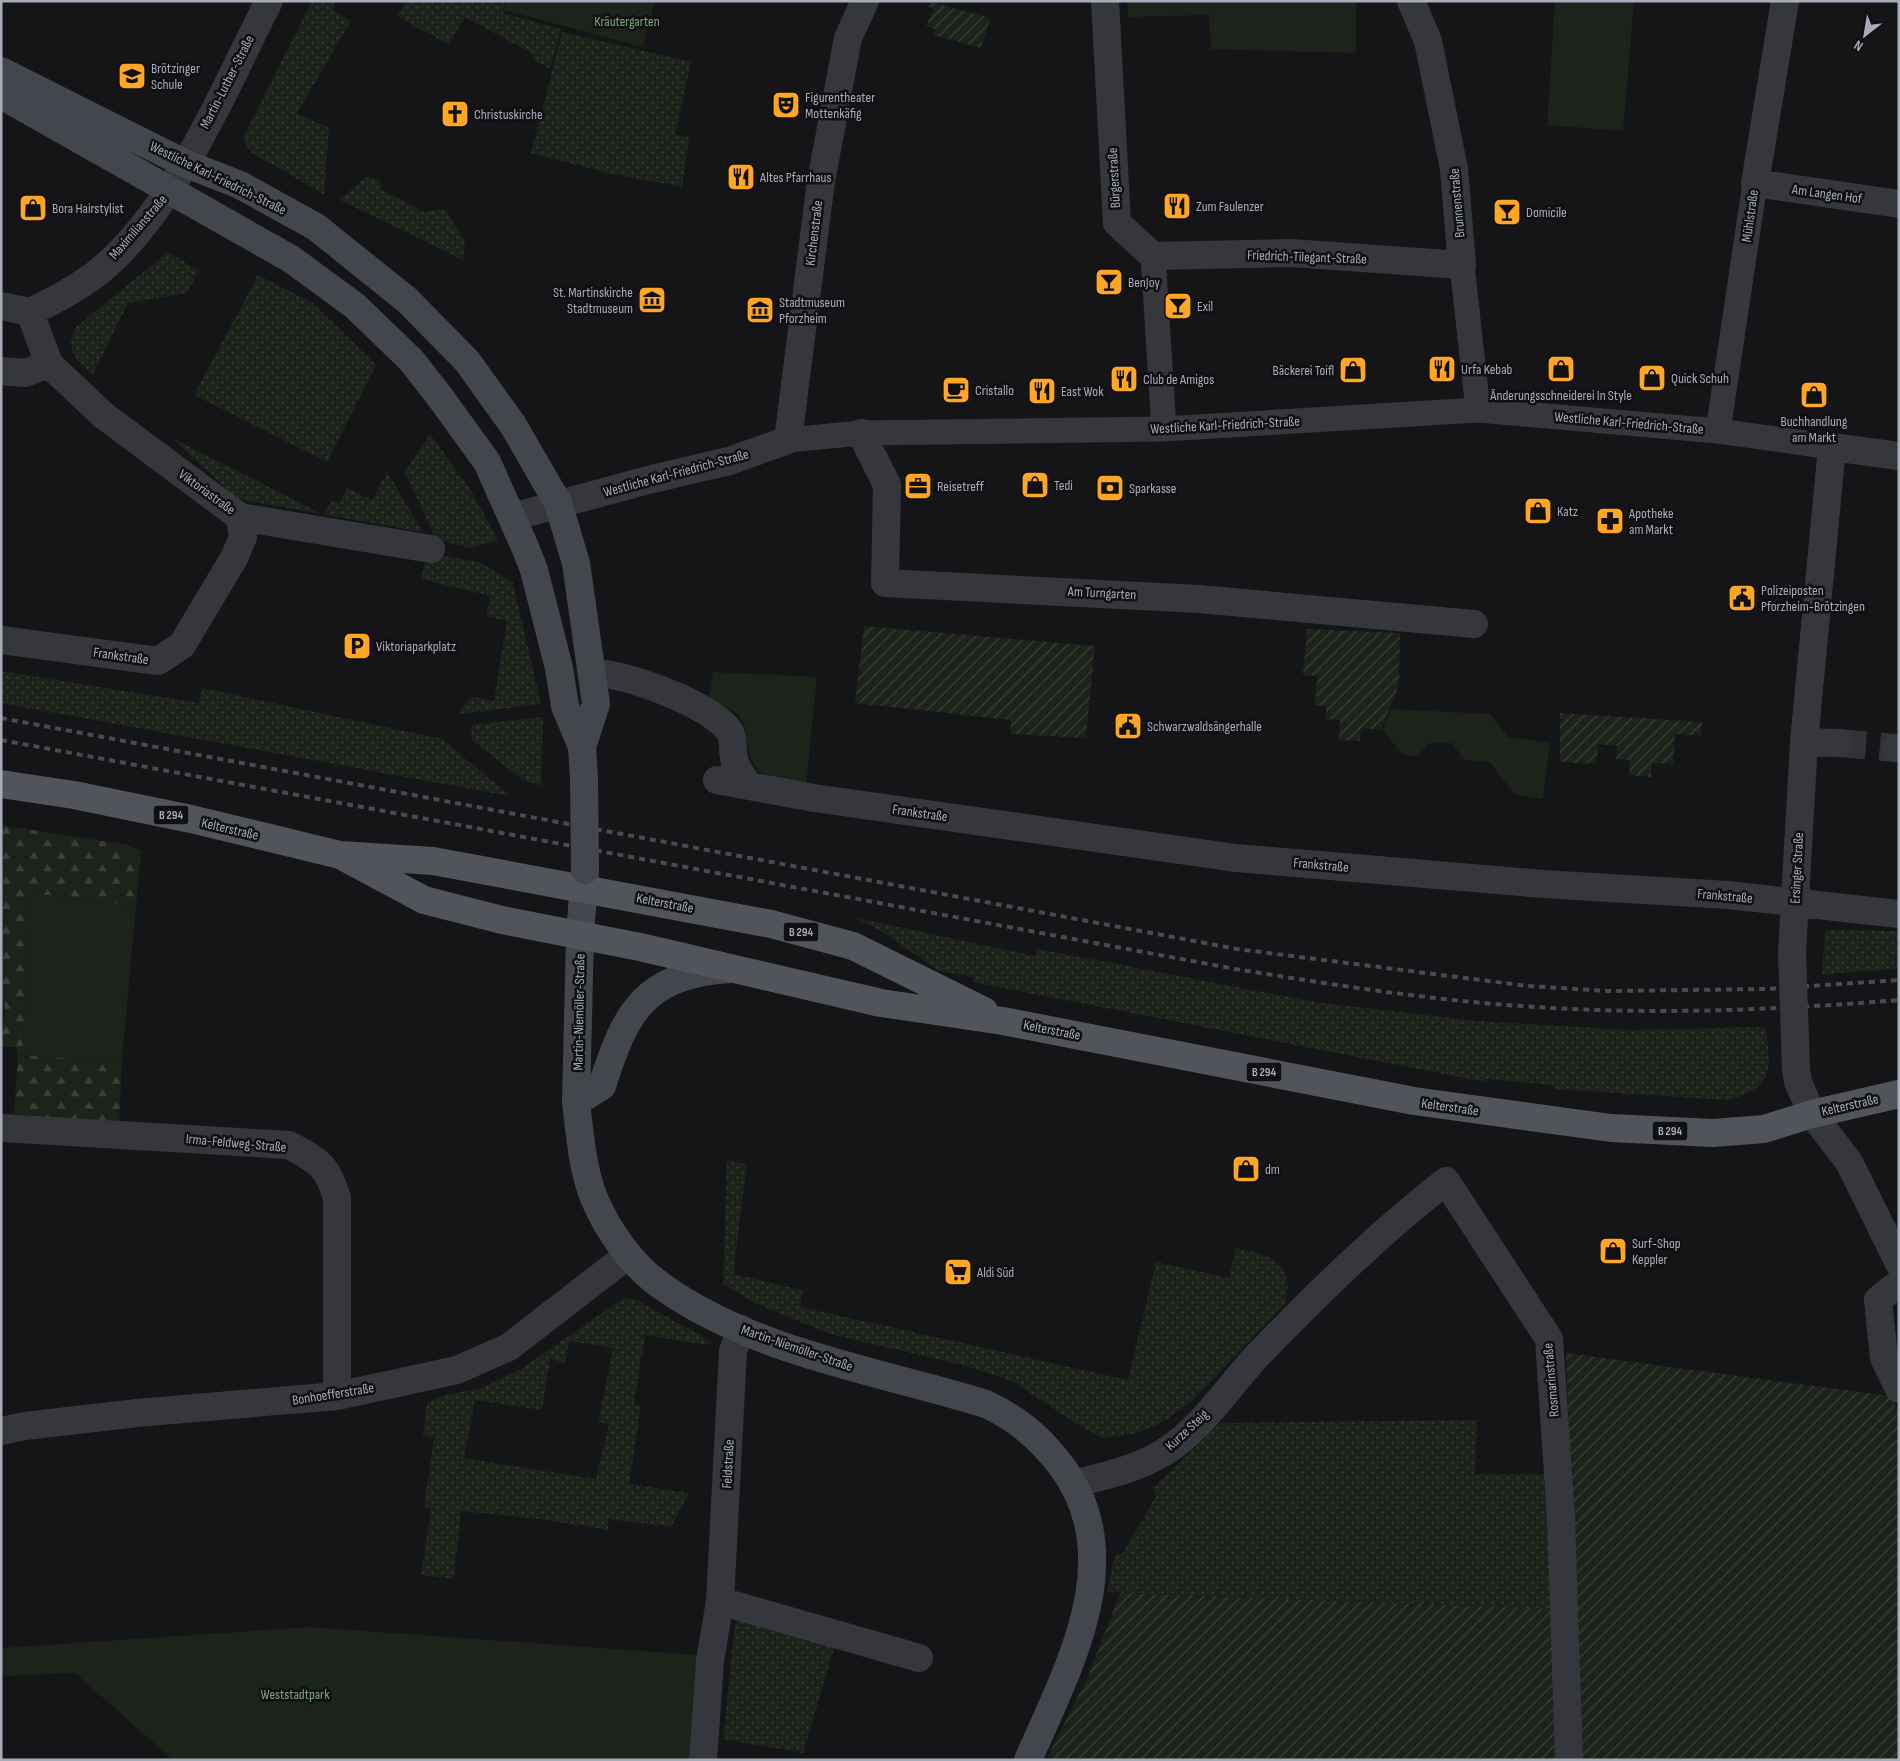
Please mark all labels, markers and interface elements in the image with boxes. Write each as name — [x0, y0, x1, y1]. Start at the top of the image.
north arrow — [1840, 10, 1890, 60]
park label: Kräutergarten — [594, 13, 660, 30]
street label: Martin-Luther-Straße — [196, 32, 258, 132]
text: N — [1851, 37, 1866, 55]
place label: Brötzinger Schule — [151, 60, 200, 93]
school or university icon: Brötzinger Schule — [117, 61, 147, 91]
place label: Figurentheater Mottenkäfig — [805, 89, 875, 122]
theatre icon: Figurentheater Mottenkäfig — [771, 90, 801, 120]
church icon: Christuskirche — [440, 99, 470, 129]
place label: Christuskirche — [474, 106, 543, 123]
street label: Westliche Karl-Friedrich-Straße — [147, 138, 289, 218]
street label: Bürgerstraße — [1104, 147, 1124, 209]
restaurant icon: Altes Pfarrhaus — [726, 162, 756, 192]
street label: Brunnenstraße — [1445, 168, 1469, 238]
place label: Altes Pfarrhaus — [759, 169, 831, 186]
street label: Am Langen Hof — [1790, 181, 1864, 207]
street label: Mühlstraße — [1738, 189, 1762, 243]
street label: Maximilianstraße — [105, 191, 171, 263]
restaurant icon: Zum Faulenzer — [1162, 191, 1192, 221]
shop icon: Bora Hairstylist — [18, 193, 48, 223]
bar icon: Domicile — [1492, 197, 1522, 227]
place label: Zum Faulenzer — [1196, 198, 1264, 215]
street label: Kirchenstraße — [802, 199, 826, 267]
place label: Bora Hairstylist — [52, 200, 124, 217]
place label: Domicile — [1526, 204, 1567, 221]
street label: Friedrich-Tilegant-Straße — [1247, 246, 1367, 268]
bar icon: BenJoy — [1094, 267, 1124, 297]
place label: BenJoy — [1128, 274, 1160, 291]
place label: St. Martinskirche Stadtmuseum — [553, 284, 633, 317]
museum icon: St. Martinskirche Stadtmuseum — [637, 285, 667, 315]
bar icon: Exil — [1163, 291, 1193, 321]
place label: Stadtmuseum Pforzheim — [779, 294, 845, 327]
museum icon: Stadtmuseum Pforzheim — [745, 295, 775, 325]
place label: Exil — [1197, 298, 1213, 315]
restaurant icon: Urfa Kebab — [1427, 354, 1457, 384]
shop icon: Änderungsschneiderei In Style — [1546, 354, 1576, 384]
shop icon: Bäckerei Toifl — [1338, 355, 1368, 385]
place label: Urfa Kebab — [1461, 361, 1513, 378]
place label: Bäckerei Toifl — [1272, 362, 1334, 379]
shop icon: Quick Schuh — [1637, 363, 1667, 393]
restaurant icon: Club de Amigos — [1109, 364, 1139, 394]
place label: Quick Schuh — [1671, 370, 1729, 387]
place label: Club de Amigos — [1143, 371, 1214, 388]
cafe icon: Cristallo — [941, 375, 971, 405]
restaurant icon: East Wok — [1027, 376, 1057, 406]
shop icon: Buchhandlung am Markt — [1799, 380, 1829, 410]
place label: Cristallo — [975, 382, 1014, 399]
place label: East Wok — [1061, 383, 1104, 400]
place label: Änderungsschneiderei In Style — [1489, 387, 1632, 404]
street label: Westliche Karl-Friedrich-Straße — [1554, 408, 1704, 438]
street label: Westliche Karl-Friedrich-Straße — [1150, 413, 1300, 437]
place label: Buchhandlung am Markt — [1781, 413, 1848, 446]
street label: Westliche Karl-Friedrich-Straße — [601, 445, 751, 501]
street label: Viktoriastraße — [175, 466, 239, 518]
shop icon: Tedi — [1020, 470, 1050, 500]
office icon: Reisetreff — [903, 471, 933, 501]
bank icon: Sparkasse — [1095, 473, 1125, 503]
place label: Tedi — [1054, 477, 1073, 494]
place label: Reisetreff — [937, 478, 985, 495]
place label: Sparkasse — [1129, 480, 1176, 497]
shop icon: Katz — [1523, 496, 1553, 526]
place label: Katz — [1557, 503, 1578, 520]
place label: Apotheke am Markt — [1628, 505, 1674, 538]
pharmacy icon: Apotheke am Markt — [1595, 506, 1625, 536]
place label: Polizeiposten Pforzheim-Brötzingen — [1761, 582, 1865, 615]
street label: Am Turngarten — [1066, 583, 1137, 603]
public building icon: Polizeiposten Pforzheim-Brötzingen — [1727, 583, 1757, 613]
parking icon: Viktoriaparkplatz — [342, 631, 372, 661]
place label: Viktoriaparkplatz — [376, 638, 456, 655]
street label: Frankstraße — [92, 644, 150, 668]
public building icon: Schwarzwaldsängerhalle — [1113, 711, 1143, 741]
place label: Schwarzwaldsängerhalle — [1147, 718, 1262, 735]
street label: Frankstraße — [891, 801, 949, 825]
road number: B 294 — [154, 806, 188, 824]
street label: Kelterstraße — [200, 814, 260, 844]
street label: Ersinger Straße — [1787, 832, 1807, 904]
street label: Frankstraße — [1293, 854, 1349, 876]
street label: Frankstraße — [1697, 885, 1753, 907]
street label: Kelterstraße — [635, 889, 695, 917]
road number: B 294 — [784, 922, 818, 942]
street label: Martin-Niemöller-Straße — [569, 953, 589, 1071]
street label: Kelterstraße — [1022, 1016, 1082, 1044]
road number: B 294 — [1246, 1062, 1282, 1082]
street label: Kelterstraße — [1820, 1090, 1880, 1120]
street label: Kelterstraße — [1420, 1095, 1480, 1119]
road number: B 294 — [1652, 1122, 1688, 1140]
street label: Irma-Feldweg-Straße — [185, 1130, 287, 1156]
shop icon: dm — [1231, 1154, 1261, 1184]
place label: dm — [1265, 1161, 1280, 1178]
place label: Surf-Shop Keppler — [1632, 1235, 1681, 1268]
shop icon: Surf-Shop Keppler — [1598, 1236, 1628, 1266]
supermarket icon: Aldi Süd — [943, 1257, 973, 1287]
place label: Aldi Süd — [976, 1264, 1014, 1281]
street label: Martin-Niemöller-Straße — [739, 1321, 855, 1375]
street label: Rosmarinstraße — [1539, 1342, 1563, 1418]
street label: Bonhoefferstraße — [291, 1379, 375, 1409]
street label: Kurze Steig — [1162, 1406, 1212, 1454]
street label: Feldstraße — [718, 1439, 738, 1489]
park label: Weststadtpark — [261, 1686, 330, 1703]

